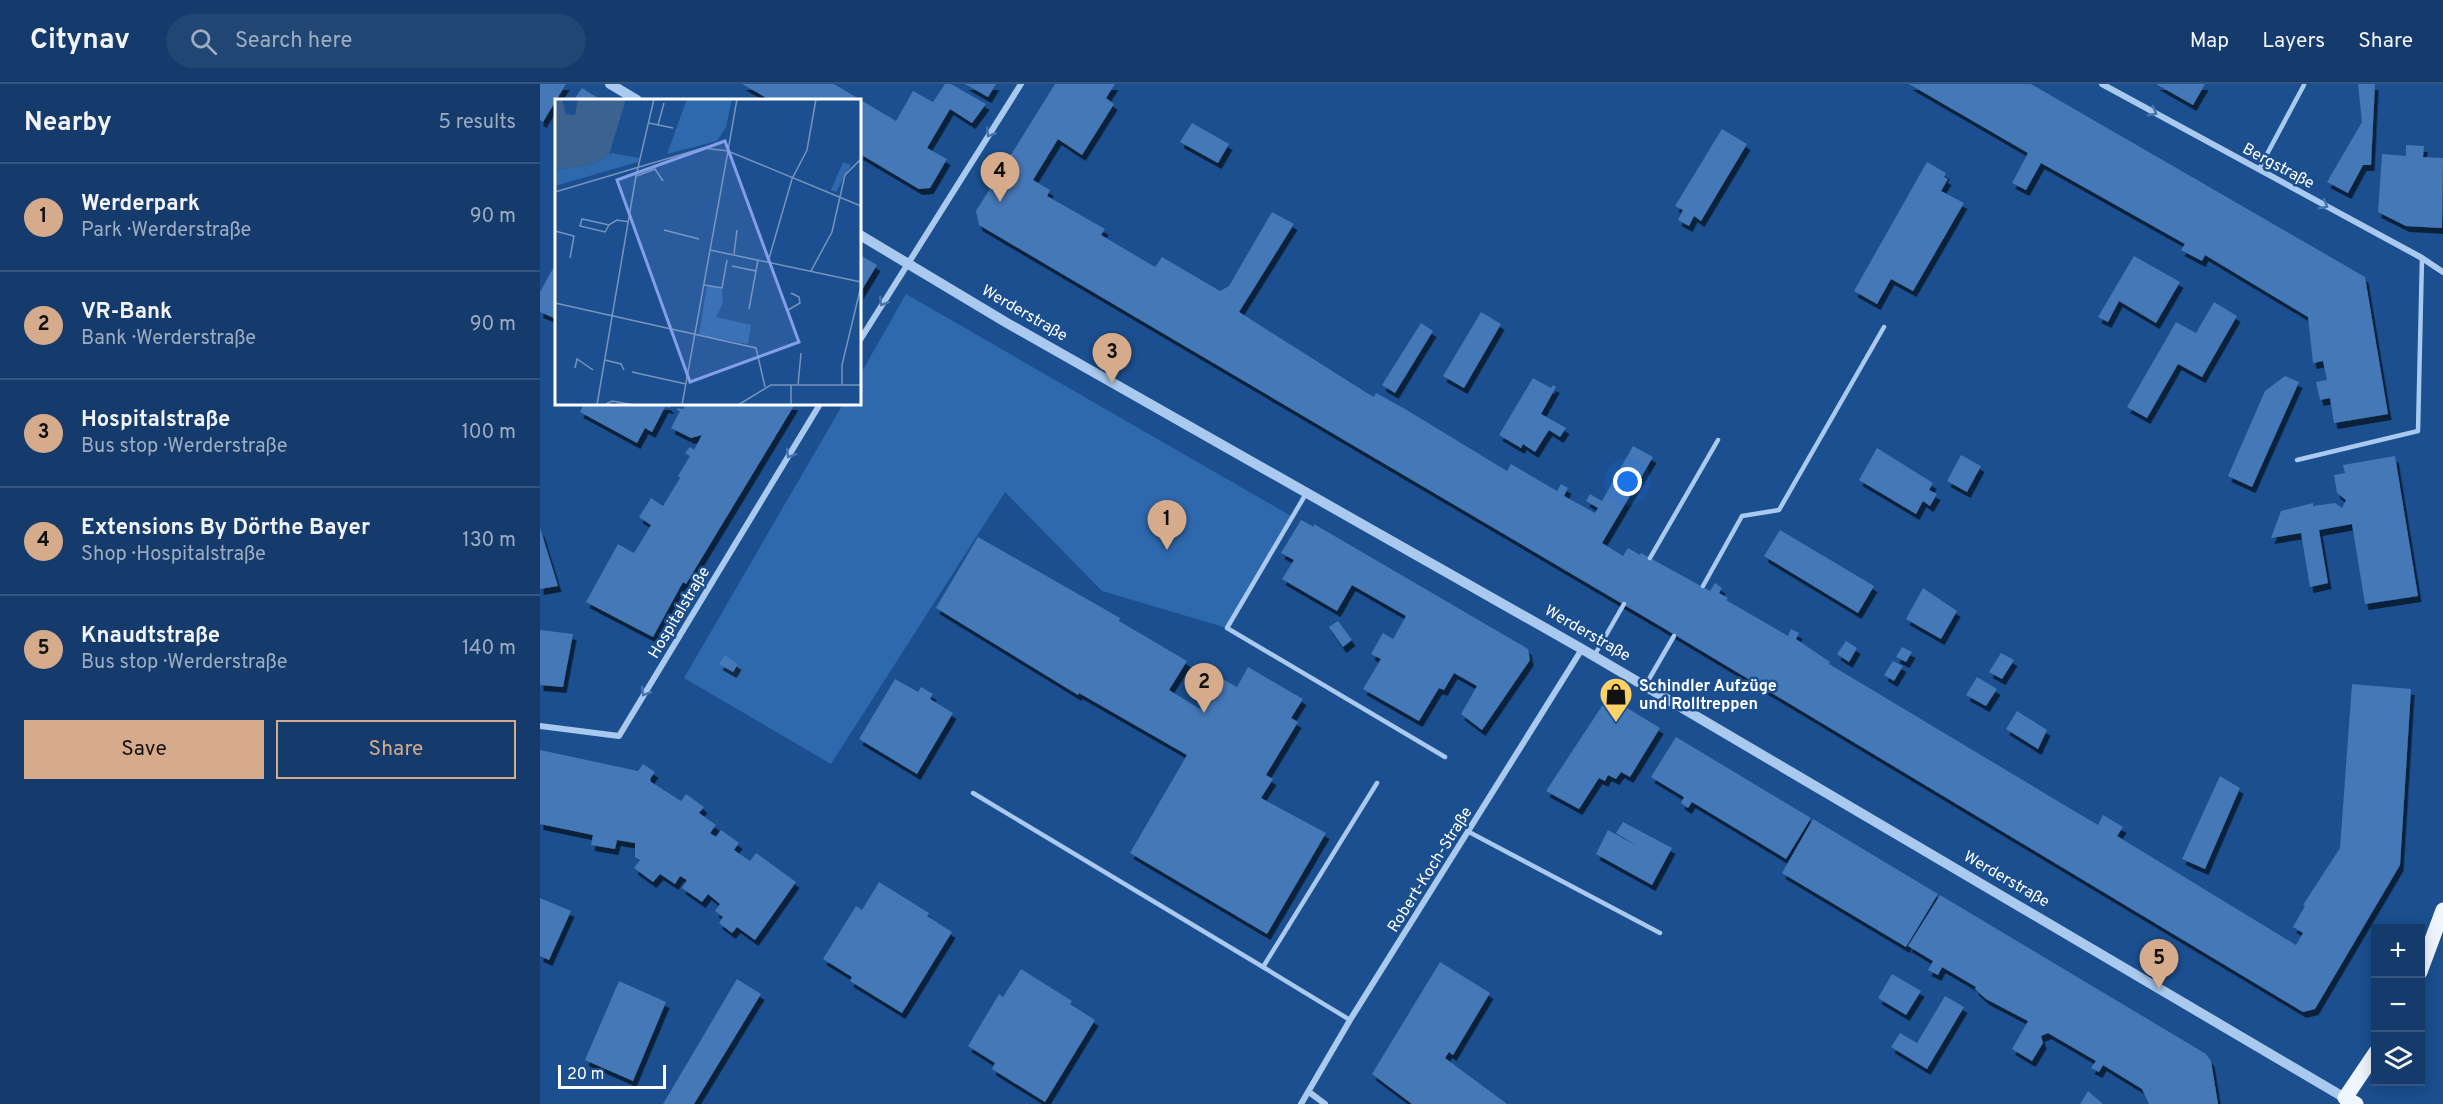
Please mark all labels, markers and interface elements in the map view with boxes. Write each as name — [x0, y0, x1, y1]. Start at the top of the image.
search box — [166, 14, 586, 68]
text: Citynav — [30, 23, 130, 59]
icon: search — [187, 25, 220, 58]
text: Search here — [235, 28, 352, 55]
text: Map — [2190, 28, 2229, 55]
text: Layers — [2262, 28, 2325, 55]
text: Share — [2358, 28, 2413, 55]
inset map — [555, 99, 861, 405]
one-way arrow — [2147, 105, 2157, 116]
text: Nearby — [24, 107, 112, 140]
text: 5 results — [439, 110, 516, 136]
one-way arrow — [986, 127, 997, 138]
street label: Bergstraße — [2239, 139, 2318, 194]
pin: 4 — [980, 152, 1020, 202]
text: Werderpark — [81, 191, 200, 218]
one-way arrow — [2318, 198, 2329, 209]
text: 1 — [40, 204, 48, 230]
text: 90 m — [470, 204, 516, 230]
text: Park · Werderstraße — [81, 218, 251, 244]
street label: Werderstraße — [977, 281, 1071, 346]
one-way arrow — [879, 296, 891, 306]
text: VR-Bank — [81, 299, 172, 326]
text: 2 — [37, 312, 50, 338]
text: 90 m — [470, 312, 516, 338]
text: Bank · Werderstraße — [81, 326, 256, 352]
pin: 3 — [1092, 334, 1132, 383]
text: Hospitalstraße — [81, 407, 230, 434]
text: 3 — [38, 420, 50, 446]
text: 100 m — [461, 420, 516, 446]
text: Bus stop · Werderstraße — [81, 434, 287, 460]
one-way arrow — [786, 447, 797, 458]
your location — [1613, 467, 1642, 496]
pin: 1 — [1148, 500, 1186, 550]
text: Extensions By Dörthe Bayer — [81, 515, 370, 542]
text: 4 — [37, 528, 50, 554]
text: 130 m — [462, 528, 516, 554]
text: Shop · Hospitalstraße — [81, 542, 266, 568]
street label: Hospitalstraße — [644, 563, 715, 663]
street label: Werderstraße — [1540, 601, 1634, 666]
text: Knaudtstraße — [81, 623, 220, 650]
text: 5 — [37, 636, 50, 662]
text: 140 m — [462, 636, 516, 662]
text: Bus stop · Werderstraße — [81, 650, 287, 676]
pin: 2 — [1184, 664, 1224, 713]
shop icon: Schindler Aufzüge und Rolltreppen — [1598, 676, 1634, 723]
place label: Schindler Aufzüge und Rolltreppen — [1639, 677, 1777, 715]
one-way arrow — [641, 686, 653, 696]
button: Save — [24, 720, 264, 779]
button: Share — [276, 720, 516, 779]
street label: Robert-Koch-Straße — [1384, 804, 1477, 937]
street label: Werderstraße — [1959, 847, 2053, 912]
map controls — [2371, 924, 2425, 1086]
button: + — [2371, 924, 2425, 978]
pin: 5 — [2140, 940, 2178, 989]
button: − — [2371, 978, 2425, 1032]
button: layers — [2371, 1032, 2425, 1086]
scale bar — [558, 1062, 666, 1090]
text: 20 m — [567, 1065, 604, 1085]

